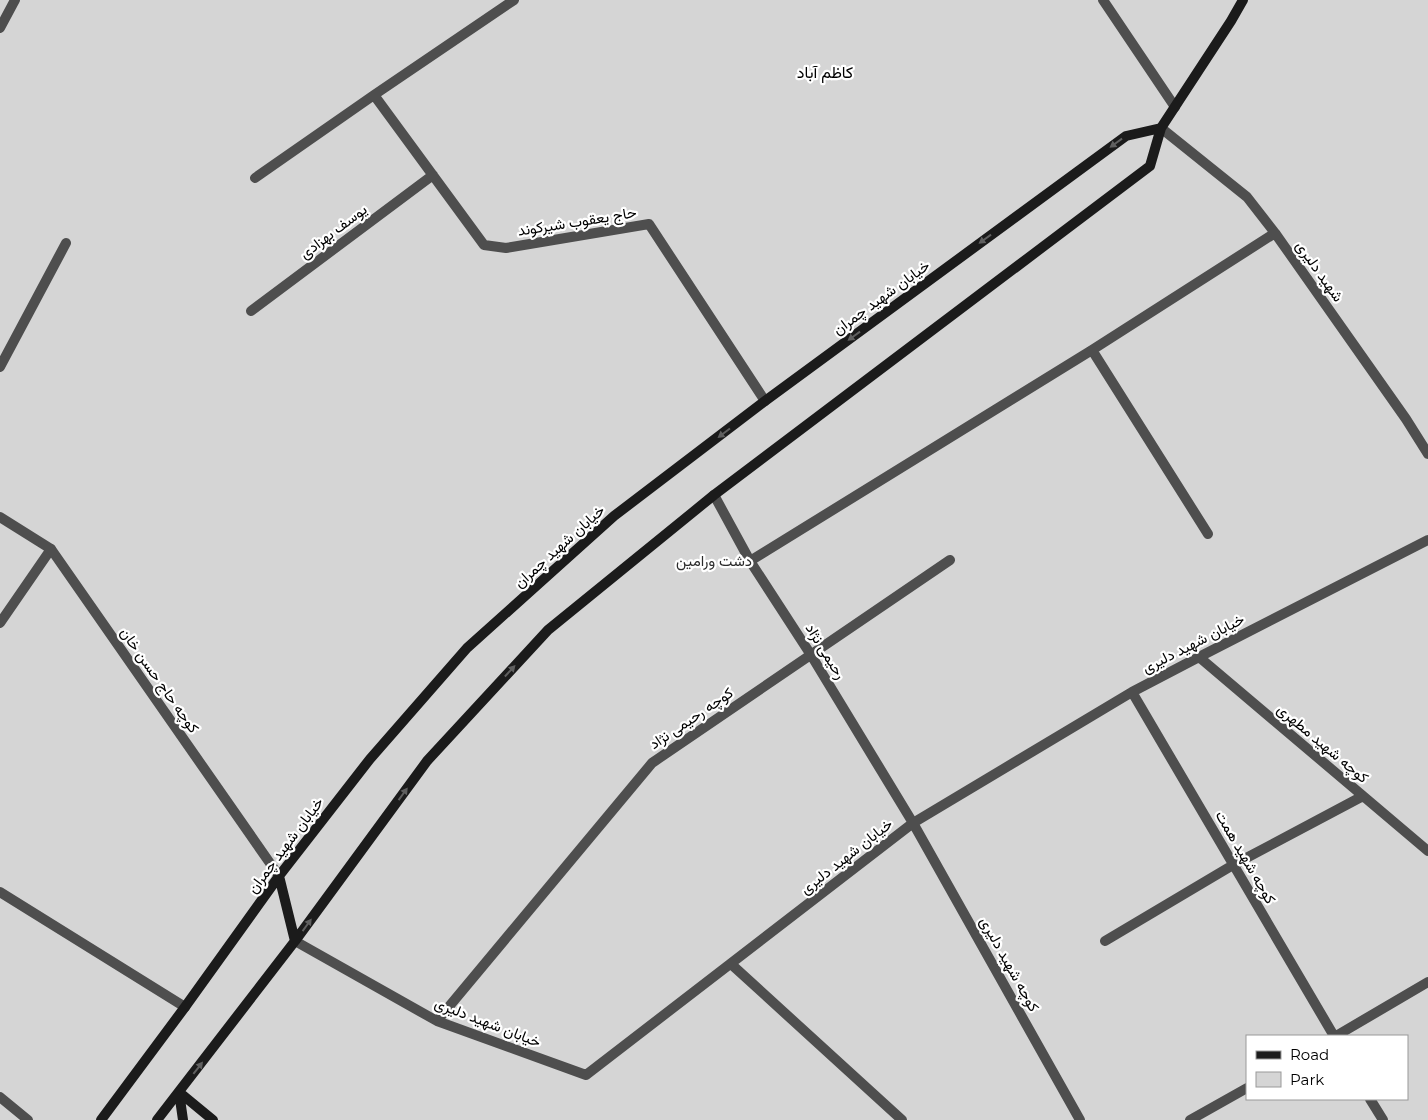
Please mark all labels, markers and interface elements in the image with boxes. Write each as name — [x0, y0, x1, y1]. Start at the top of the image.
district label: کاظم آباد — [797, 63, 853, 83]
one-way arrow — [1109, 138, 1123, 148]
street label: یوسف بهزادی — [295, 199, 371, 263]
street label: حاج یعقوب شیرکوند — [516, 202, 638, 242]
one-way arrow — [979, 234, 992, 245]
street label: شهید دلیری — [1291, 237, 1348, 306]
street label: خیابان شهید چمران — [829, 255, 934, 339]
one-way arrow — [848, 330, 861, 341]
one-way arrow — [718, 427, 731, 438]
street label: خیابان شهید چمران — [510, 500, 609, 592]
park label: دشت ورامین — [676, 551, 752, 571]
street label: خیابان شهید دلیری — [1139, 609, 1248, 678]
street label: رحیمی نژاد — [801, 620, 851, 683]
street label: کوچه حاج حسن خان — [115, 624, 204, 738]
one-way arrow — [504, 666, 516, 678]
street label: کوچه رحیمی نژاد — [645, 683, 737, 754]
street label: کوچه شهید مطهری — [1273, 699, 1373, 788]
one-way arrow — [398, 787, 408, 801]
street label: خیابان شهید چمران — [243, 793, 328, 897]
street label: کوچه شهید همت — [1211, 807, 1281, 908]
street label: خیابان شهید دلیری — [796, 814, 897, 899]
street label: کوچه شهید دلیری — [975, 913, 1044, 1016]
one-way arrow — [302, 919, 313, 932]
street label: خیابان شهید دلیری — [432, 993, 544, 1052]
legend — [1246, 1035, 1408, 1100]
text: Road — [1290, 1045, 1329, 1064]
one-way arrow — [192, 1062, 203, 1075]
text: Park — [1290, 1070, 1324, 1089]

